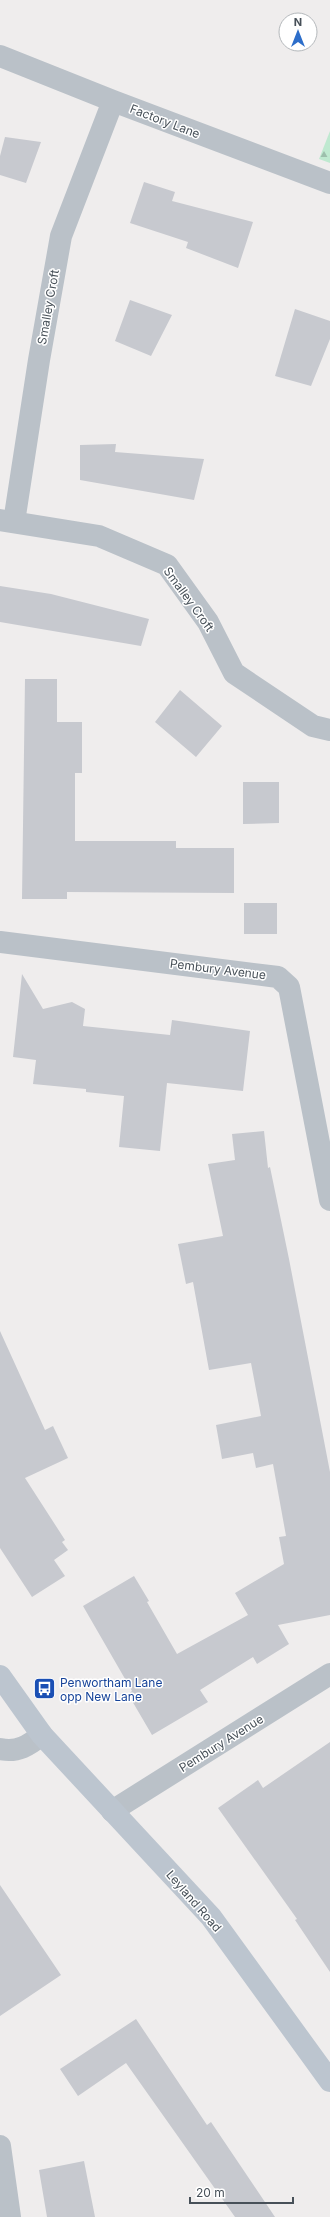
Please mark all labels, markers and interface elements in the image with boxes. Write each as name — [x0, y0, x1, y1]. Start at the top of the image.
north arrow — [278, 12, 318, 52]
text: N — [294, 15, 302, 29]
street label: Factory Lane — [128, 101, 202, 141]
street label: Smalley Croft — [34, 268, 62, 346]
street label: Smalley Croft — [161, 564, 217, 634]
street label: Pembury Avenue — [169, 956, 267, 982]
place label: Penwortham Lane opp New Lane — [60, 1675, 162, 1704]
bus stop icon: Penwortham Lane opp New Lane — [32, 1676, 58, 1702]
street label: Pembury Avenue — [176, 1711, 266, 1775]
street label: Leyland Road — [163, 1867, 225, 1935]
scale bar — [190, 2179, 293, 2205]
text: 20 m — [196, 2185, 225, 2200]

